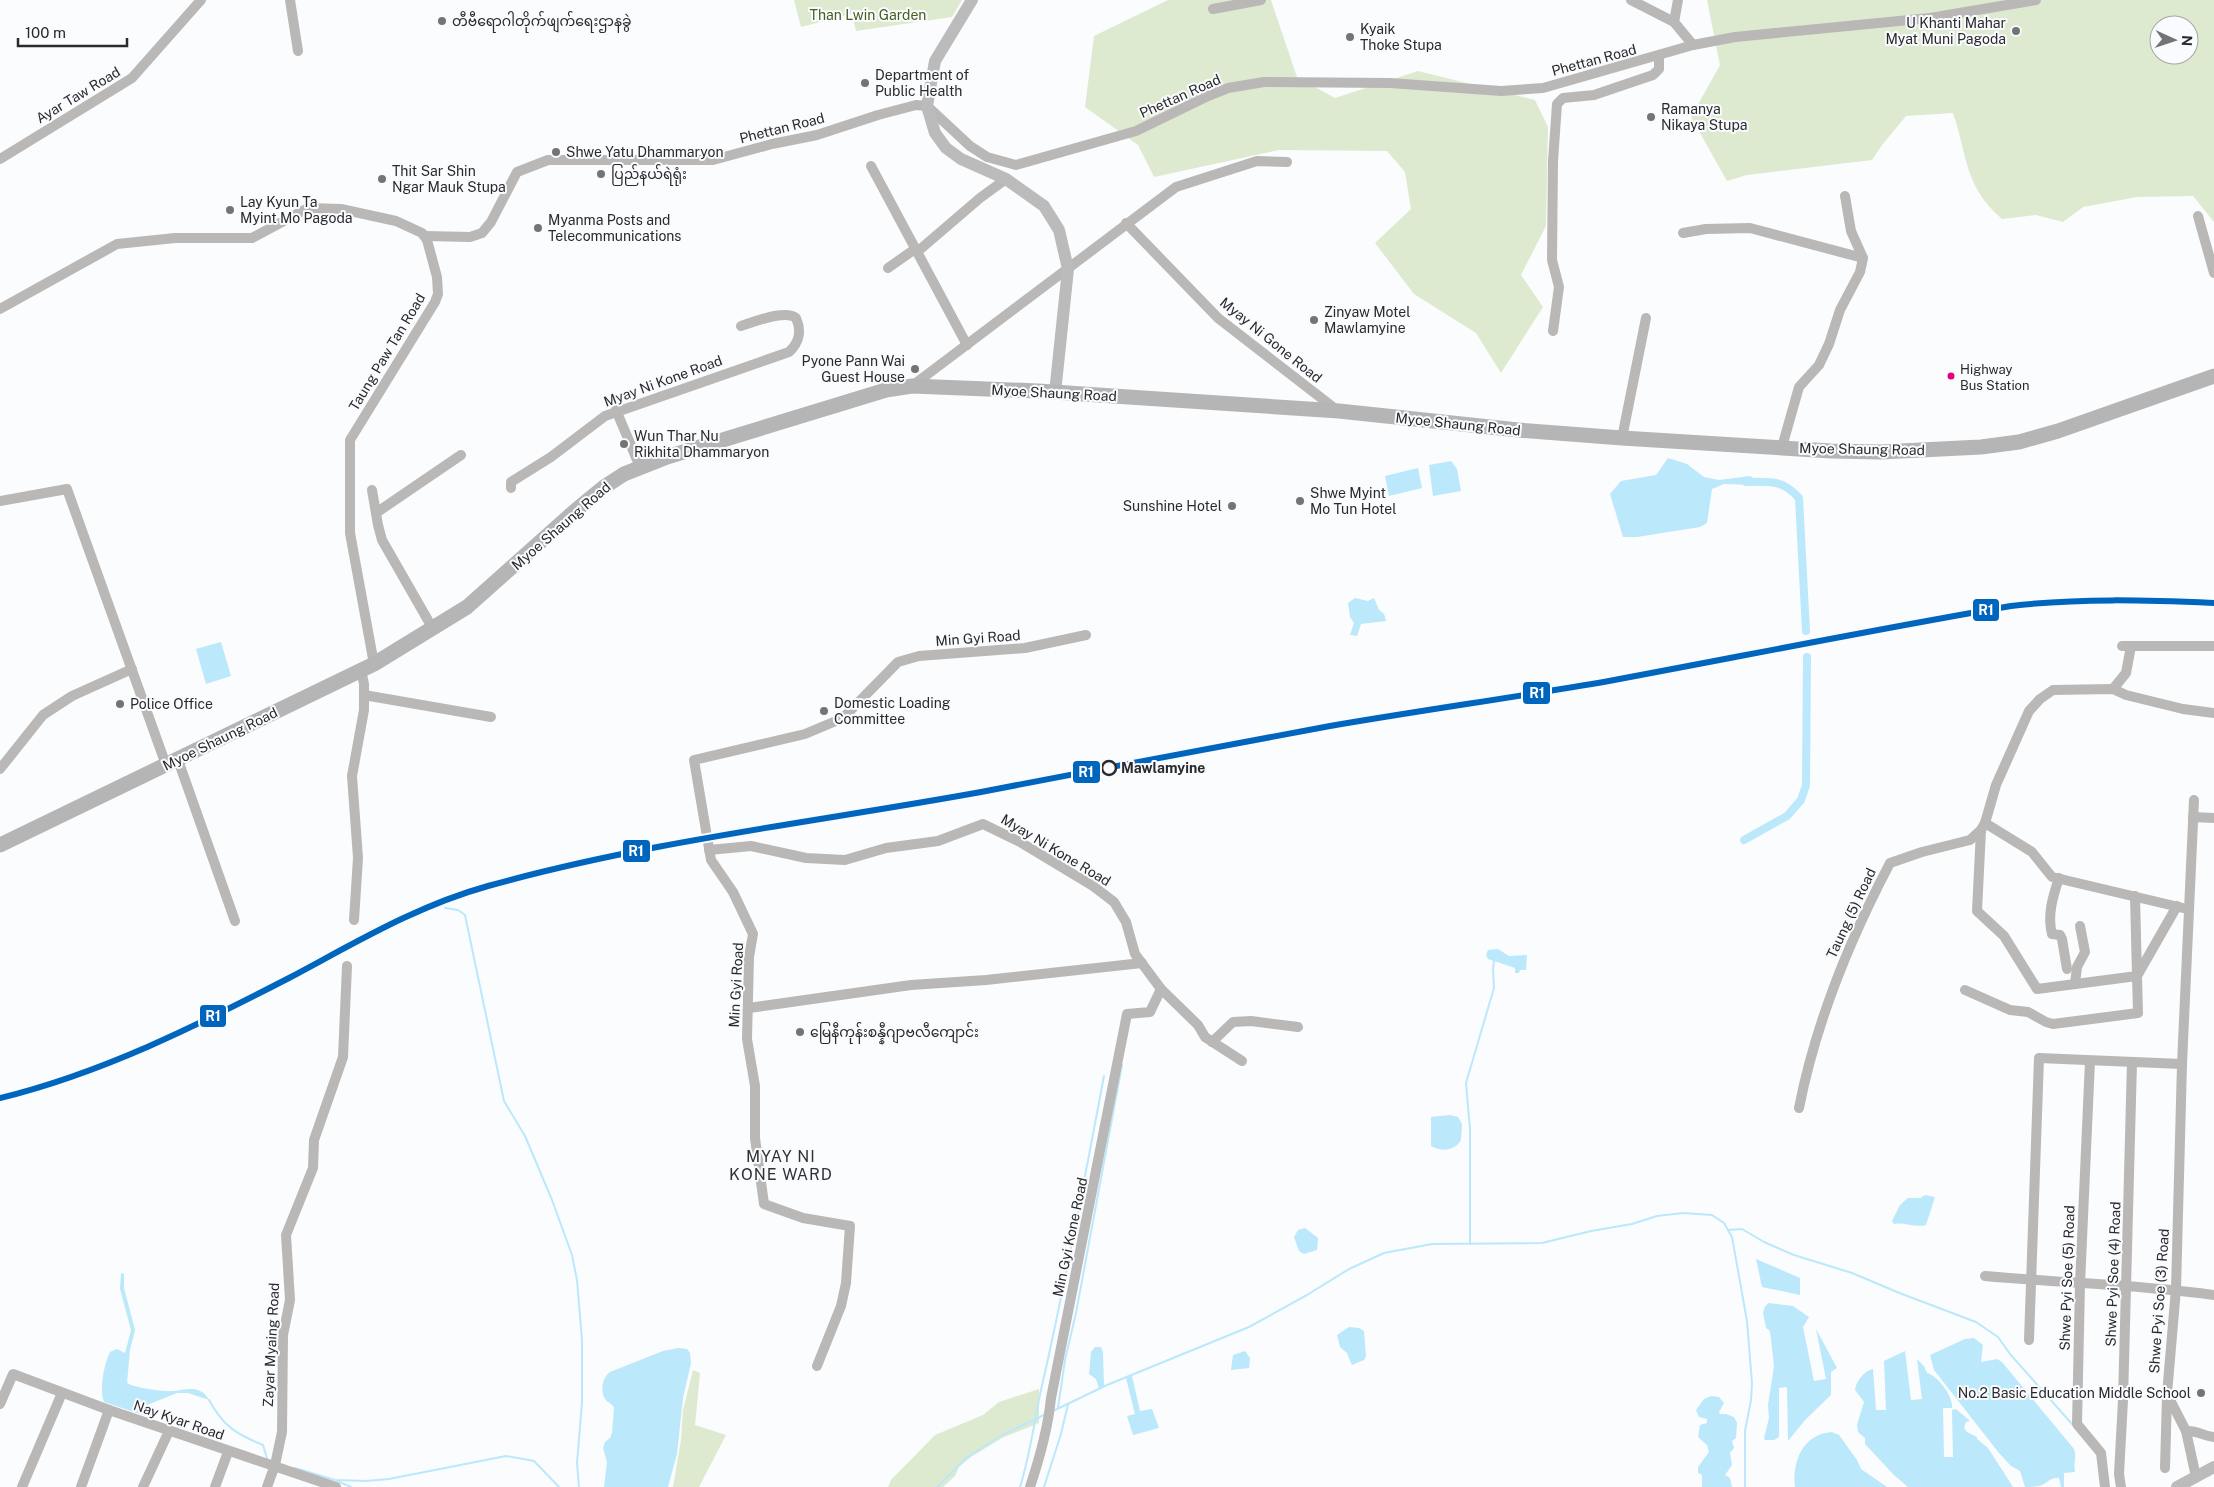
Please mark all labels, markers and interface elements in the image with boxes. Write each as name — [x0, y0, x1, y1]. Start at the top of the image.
park label: Than Lwin Garden — [810, 7, 926, 23]
place label: တီဗီရောဂါတိုက်ဖျက်ရေးဌာနခွဲ — [452, 11, 631, 33]
scale bar — [18, 15, 126, 47]
marker: တီဗီရောဂါတိုက်ဖျက်ရေးဌာနခွဲ — [436, 15, 448, 27]
place label: U Khanti Mahar Myat Muni Pagoda — [1885, 15, 2006, 47]
north arrow — [2149, 15, 2199, 65]
place label: Kyaik Thoke Stupa — [1360, 21, 1442, 53]
text: 100 m — [25, 24, 66, 41]
marker: U Khanti Mahar Myat Muni Pagoda — [2010, 25, 2022, 37]
marker: Kyaik Thoke Stupa — [1344, 31, 1356, 43]
text: N — [2179, 35, 2195, 47]
street label: Phettan Road — [1550, 41, 1638, 79]
street label: Ayar Taw Road — [33, 64, 123, 126]
place label: Department of Public Health — [875, 67, 969, 99]
street label: Phettan Road — [1137, 71, 1223, 121]
marker: Department of Public Health — [859, 77, 871, 89]
place label: Ramanya Nikaya Stupa — [1661, 101, 1747, 133]
street label: Phettan Road — [738, 110, 826, 146]
marker: Ramanya Nikaya Stupa — [1645, 111, 1657, 123]
place label: Shwe Yatu Dhammaryon — [566, 144, 724, 160]
marker: Shwe Yatu Dhammaryon — [550, 146, 562, 158]
place label: Thit Sar Shin Ngar Mauk Stupa — [392, 163, 506, 195]
place label: ပြည်နယ်ရဲရုံး — [611, 164, 687, 186]
marker: ပြည်နယ်ရဲရုံး — [595, 168, 607, 180]
marker: Thit Sar Shin Ngar Mauk Stupa — [376, 173, 388, 185]
place label: Lay Kyun Ta Myint Mo Pagoda — [240, 194, 353, 226]
marker: Lay Kyun Ta Myint Mo Pagoda — [224, 204, 236, 216]
place label: Myanma Posts and Telecommunications — [548, 212, 681, 244]
marker: Myanma Posts and Telecommunications — [532, 222, 544, 234]
street label: Taung Paw Tan Road — [346, 290, 428, 414]
street label: Myay Ni Gone Road — [1217, 294, 1325, 386]
place label: Zinyaw Motel Mawlamyine — [1324, 304, 1411, 336]
marker: Zinyaw Motel Mawlamyine — [1308, 314, 1320, 326]
street label: Myay Ni Kone Road — [602, 352, 724, 410]
place label: Pyone Pann Wai Guest House — [802, 353, 905, 385]
place label: Highway Bus Station — [1960, 362, 2029, 393]
marker: Pyone Pann Wai Guest House — [909, 363, 921, 375]
marker: Highway Bus Station — [1946, 371, 1956, 381]
street label: Myoe Shaung Road — [991, 382, 1117, 404]
street label: Myoe Shaung Road — [1395, 409, 1521, 439]
place label: Wun Thar Nu Rikhita Dhammaryon — [634, 428, 769, 460]
marker: Wun Thar Nu Rikhita Dhammaryon — [618, 438, 630, 450]
street label: Myoe Shaung Road — [1799, 440, 1925, 458]
street label: Myoe Shaung Road — [508, 479, 614, 573]
place label: Shwe Myint Mo Tun Hotel — [1310, 485, 1396, 517]
marker: Shwe Myint Mo Tun Hotel — [1294, 495, 1306, 507]
place label: Sunshine Hotel — [1123, 498, 1222, 514]
marker: Sunshine Hotel — [1226, 500, 1238, 512]
line badge: R1 — [1972, 598, 2000, 622]
text: R1 — [1978, 602, 1994, 618]
street label: Min Gyi Road — [935, 627, 1021, 649]
line badge: R1 — [1522, 681, 1551, 705]
text: R1 — [1529, 685, 1545, 701]
place label: Domestic Loading Committee — [834, 695, 951, 727]
place label: Police Office — [130, 696, 213, 712]
marker: Police Office — [114, 698, 126, 710]
street label: Myoe Shaung Road — [160, 704, 280, 774]
marker: Domestic Loading Committee — [818, 705, 830, 717]
line badge: R1 — [1072, 760, 1101, 784]
marker: Mawlamyine — [1101, 760, 1117, 776]
place label: Mawlamyine — [1121, 760, 1205, 776]
text: R1 — [1078, 764, 1094, 780]
street label: Myay Ni Kone Road — [998, 811, 1114, 889]
line badge: R1 — [622, 839, 651, 863]
text: R1 — [628, 843, 644, 859]
street label: Taung (5) Road — [1823, 865, 1879, 961]
street label: Min Gyi Road — [726, 942, 746, 1028]
line badge: R1 — [199, 1004, 227, 1028]
text: R1 — [205, 1008, 221, 1024]
place label: မြေနီကုန်းစန္နီဂျာဗလီကျောင်း — [810, 1022, 979, 1045]
marker: မြေနီကုန်းစန္နီဂျာဗလီကျောင်း — [794, 1026, 806, 1038]
district label: MYAY NI KONE WARD — [729, 1147, 833, 1184]
street label: Min Gyi Kone Road — [1050, 1176, 1090, 1298]
street label: Shwe Pyi Soe (4) Road — [2102, 1201, 2124, 1347]
street label: Shwe Pyi Soe (5) Road — [2056, 1205, 2078, 1351]
street label: Shwe Pyi Soe (3) Road — [2146, 1228, 2172, 1374]
street label: Zayar Myaing Road — [260, 1282, 282, 1408]
place label: No.2 Basic Education Middle School — [1958, 1385, 2191, 1401]
marker: No.2 Basic Education Middle School — [2195, 1387, 2207, 1399]
street label: Nay Kyar Road — [132, 1397, 226, 1443]

